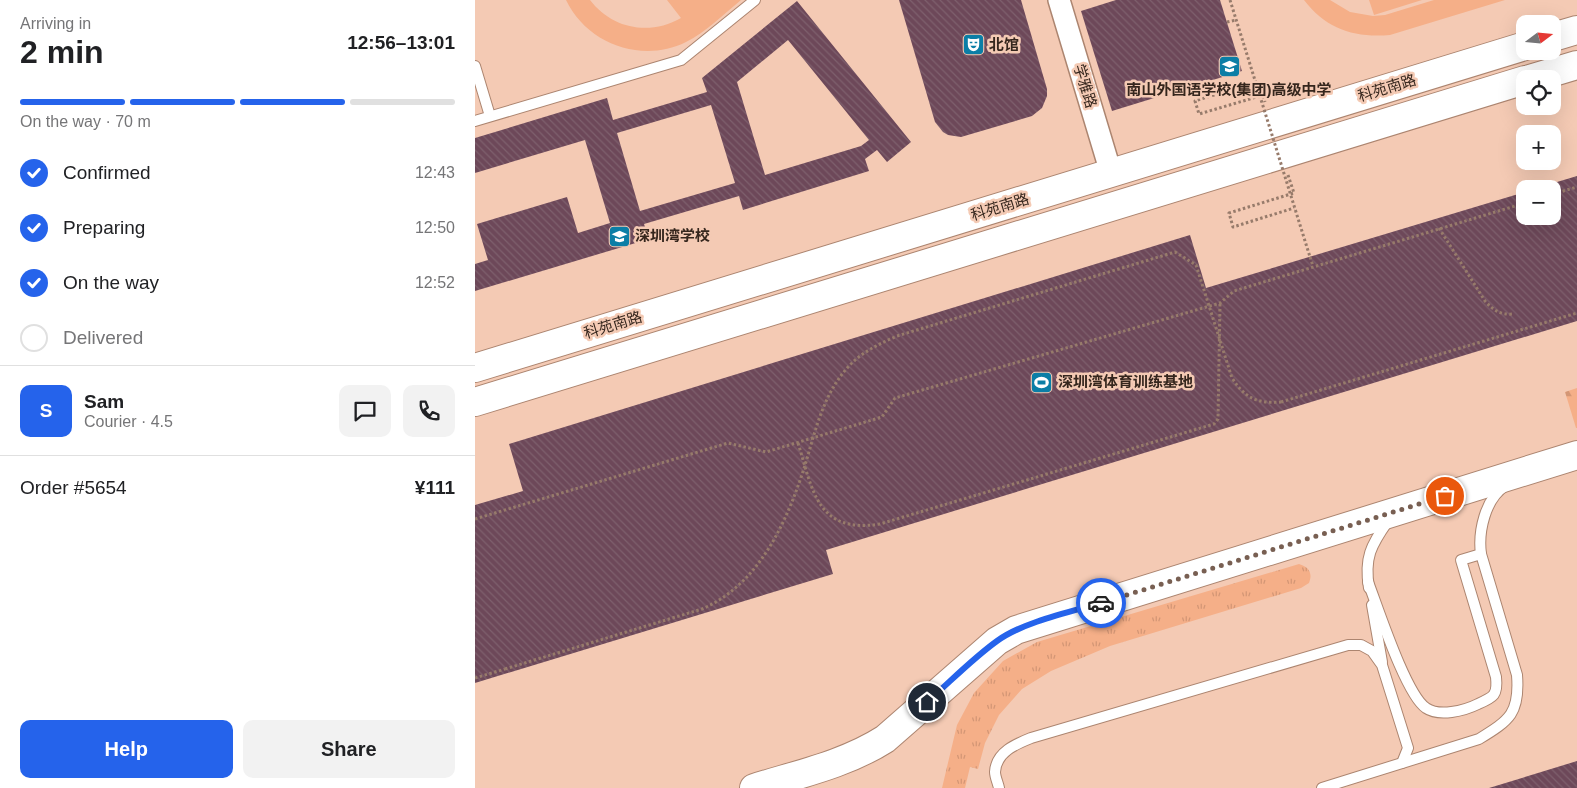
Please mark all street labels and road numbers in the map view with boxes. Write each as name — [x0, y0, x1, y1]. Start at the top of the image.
street label: 学雅路 — [1071, 62, 1100, 110]
street label: 科苑南路 — [1356, 71, 1418, 104]
street label: 科苑南路 — [969, 190, 1031, 223]
street label: 科苑南路 — [582, 308, 644, 341]

